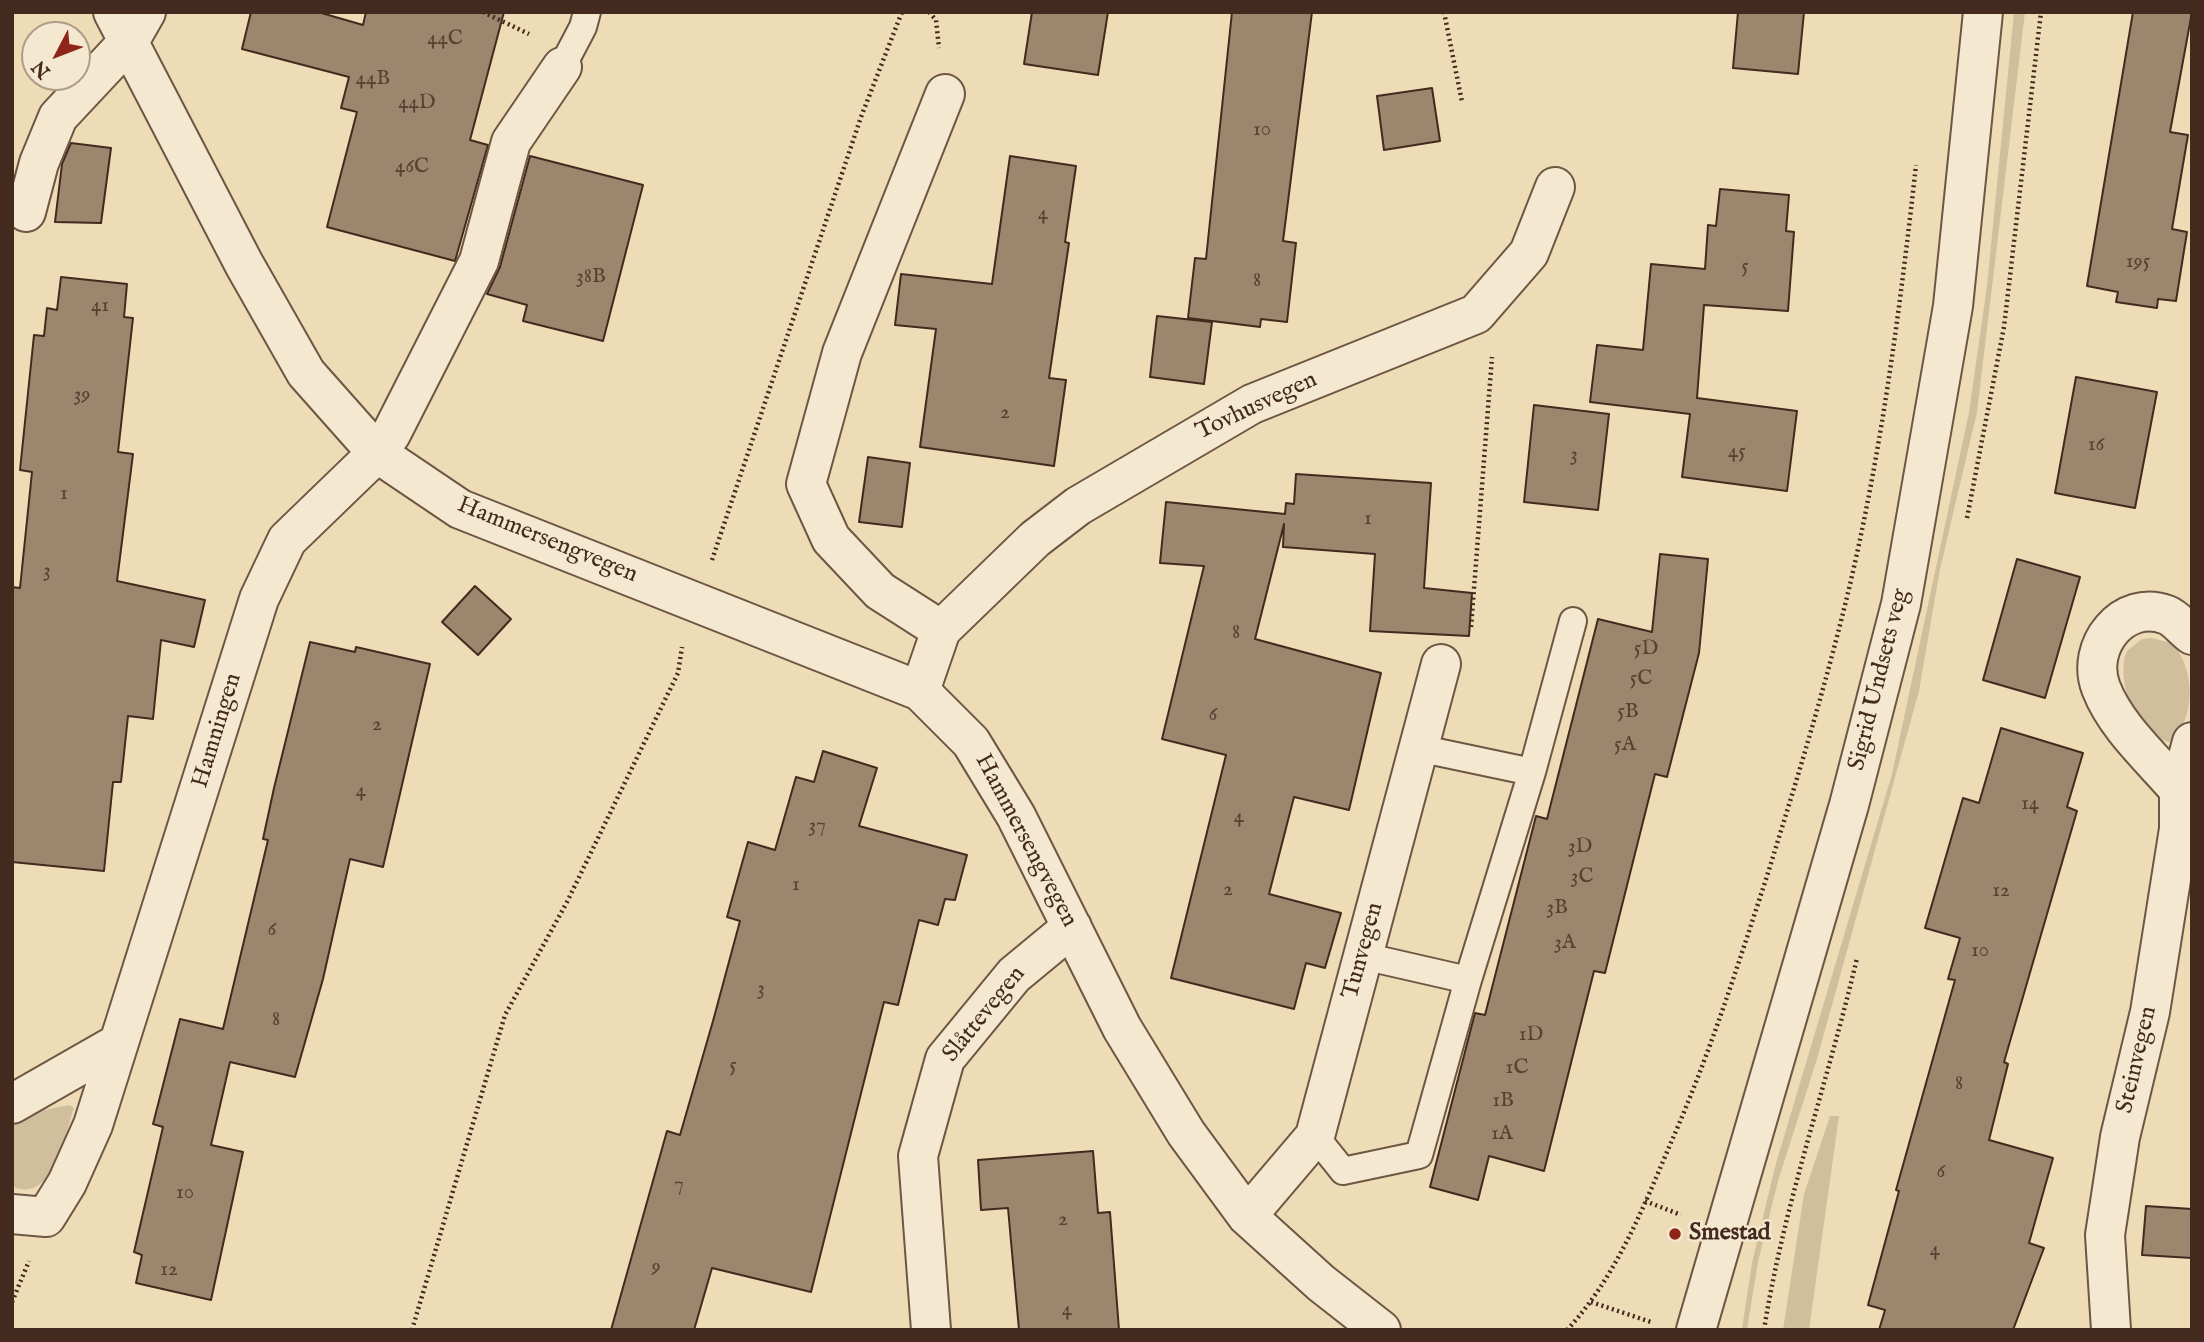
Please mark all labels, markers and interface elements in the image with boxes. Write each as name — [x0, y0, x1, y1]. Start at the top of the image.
north arrow — [21, 21, 91, 91]
house number: 44C — [427, 27, 463, 53]
text: N — [27, 55, 56, 83]
house number: 44B — [356, 67, 390, 93]
house number: 44D — [398, 91, 436, 117]
house number: 10 — [1253, 118, 1271, 144]
house number: 46C — [395, 155, 429, 181]
house number: 4 — [1038, 202, 1048, 228]
house number: 195 — [2126, 250, 2150, 276]
house number: 5 — [1741, 255, 1749, 281]
house number: 38B — [576, 265, 606, 291]
house number: 8 — [1253, 269, 1261, 295]
house number: 41 — [91, 294, 109, 320]
street label: Tovhusvegen — [1192, 366, 1322, 448]
house number: 39 — [73, 383, 91, 409]
house number: 2 — [1000, 401, 1010, 427]
house number: 16 — [2088, 433, 2104, 459]
house number: 45 — [1728, 440, 1746, 466]
house number: 3 — [1570, 443, 1578, 469]
house number: 1 — [60, 482, 68, 508]
street label: Hammersengvegen — [453, 492, 641, 590]
house number: 1 — [1364, 507, 1372, 533]
house number: 3 — [43, 559, 51, 585]
street label: Sigrid Undsets veg — [1844, 586, 1916, 774]
house number: 8 — [1232, 621, 1240, 647]
house number: 5D — [1634, 637, 1658, 663]
house number: 5C — [1630, 667, 1652, 693]
street label: Hamningen — [187, 670, 249, 792]
house number: 5B — [1617, 700, 1639, 726]
house number: 6 — [1209, 703, 1217, 729]
house number: 2 — [372, 713, 382, 739]
house number: 5A — [1614, 733, 1636, 759]
street label: Hammersengvegen — [967, 750, 1083, 932]
house number: 4 — [356, 779, 366, 805]
house number: 14 — [2021, 792, 2039, 818]
house number: 4 — [1234, 805, 1244, 831]
house number: 37 — [808, 814, 826, 840]
house number: 3D — [1568, 835, 1592, 861]
house number: 3C — [1571, 865, 1593, 891]
house number: 1 — [792, 873, 800, 899]
house number: 2 — [1223, 878, 1233, 904]
house number: 12 — [1992, 879, 2010, 905]
house number: 3B — [1546, 896, 1568, 922]
street label: Tunvegen — [1337, 900, 1391, 1002]
house number: 6 — [268, 918, 276, 944]
house number: 3A — [1554, 931, 1576, 957]
house number: 10 — [1971, 939, 1989, 965]
street label: Slåttevegen — [938, 961, 1032, 1069]
house number: 3 — [757, 977, 765, 1003]
street label: Steinvegen — [2112, 1004, 2164, 1116]
house number: 8 — [272, 1008, 280, 1034]
house number: 1D — [1519, 1023, 1543, 1049]
house number: 5 — [729, 1054, 737, 1080]
house number: 1C — [1506, 1056, 1528, 1082]
house number: 8 — [1955, 1072, 1963, 1098]
house number: 1B — [1492, 1089, 1514, 1115]
house number: 1A — [1491, 1122, 1513, 1148]
house number: 6 — [1937, 1160, 1945, 1186]
house number: 7 — [674, 1173, 684, 1199]
house number: 10 — [176, 1181, 194, 1207]
house number: 2 — [1058, 1208, 1068, 1234]
place label: Smestad — [1689, 1220, 1771, 1248]
marker: Smestad — [1667, 1226, 1683, 1242]
house number: 4 — [1930, 1238, 1940, 1264]
house number: 9 — [651, 1255, 661, 1281]
house number: 12 — [160, 1258, 178, 1284]
house number: 4 — [1062, 1298, 1072, 1324]

